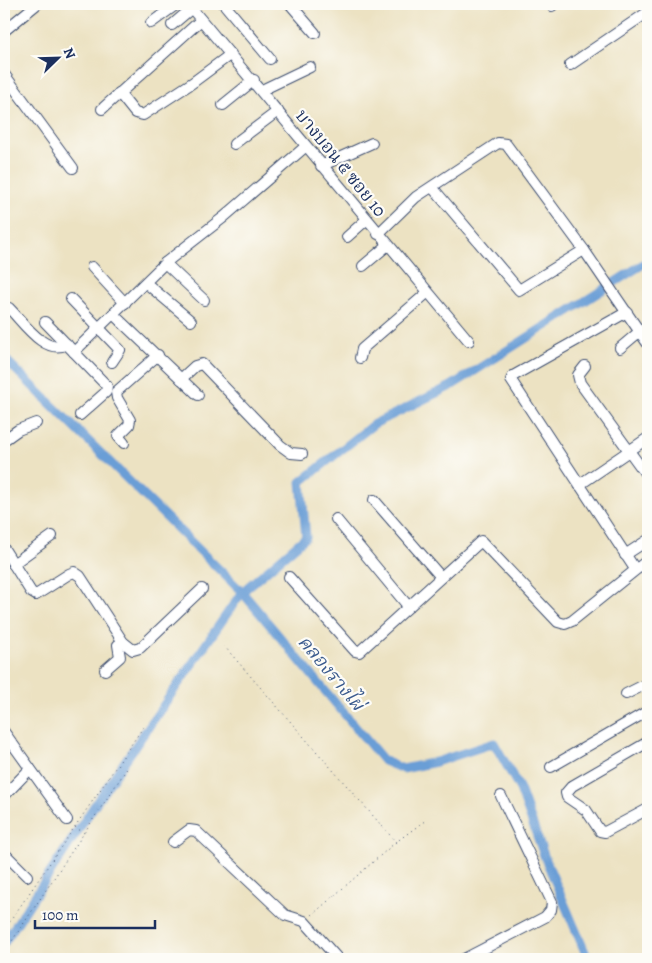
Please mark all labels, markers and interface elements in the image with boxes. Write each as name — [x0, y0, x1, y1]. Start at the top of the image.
north arrow — [32, 32, 82, 82]
text: N — [59, 45, 80, 62]
street label: บางบอน ๕ ซอย 10 — [290, 104, 392, 222]
water label: คลองรางไผ่ — [292, 629, 373, 719]
scale bar — [35, 898, 155, 930]
text: 100 m — [42, 905, 79, 925]

